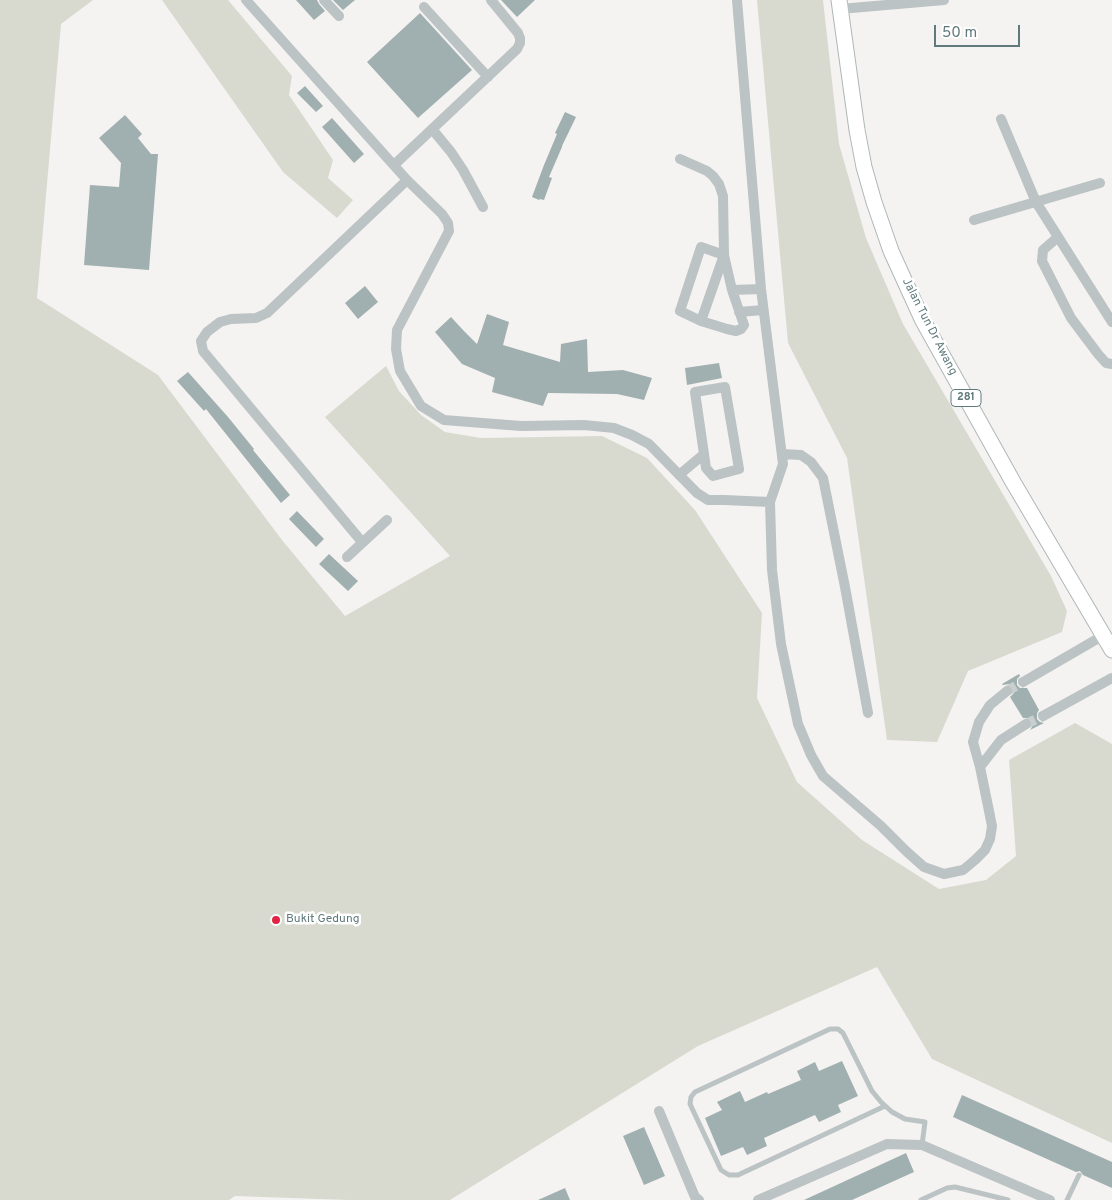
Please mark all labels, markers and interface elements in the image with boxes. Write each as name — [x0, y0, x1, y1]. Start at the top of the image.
scale bar — [937, 15, 1023, 47]
text: 50 m — [942, 24, 977, 43]
street label: Jalan Tun Dr Awang — [898, 276, 960, 378]
road number: 281 — [951, 389, 981, 406]
place label: Bukit Gedung — [286, 913, 360, 927]
marker: Bukit Gedung — [270, 914, 282, 926]

